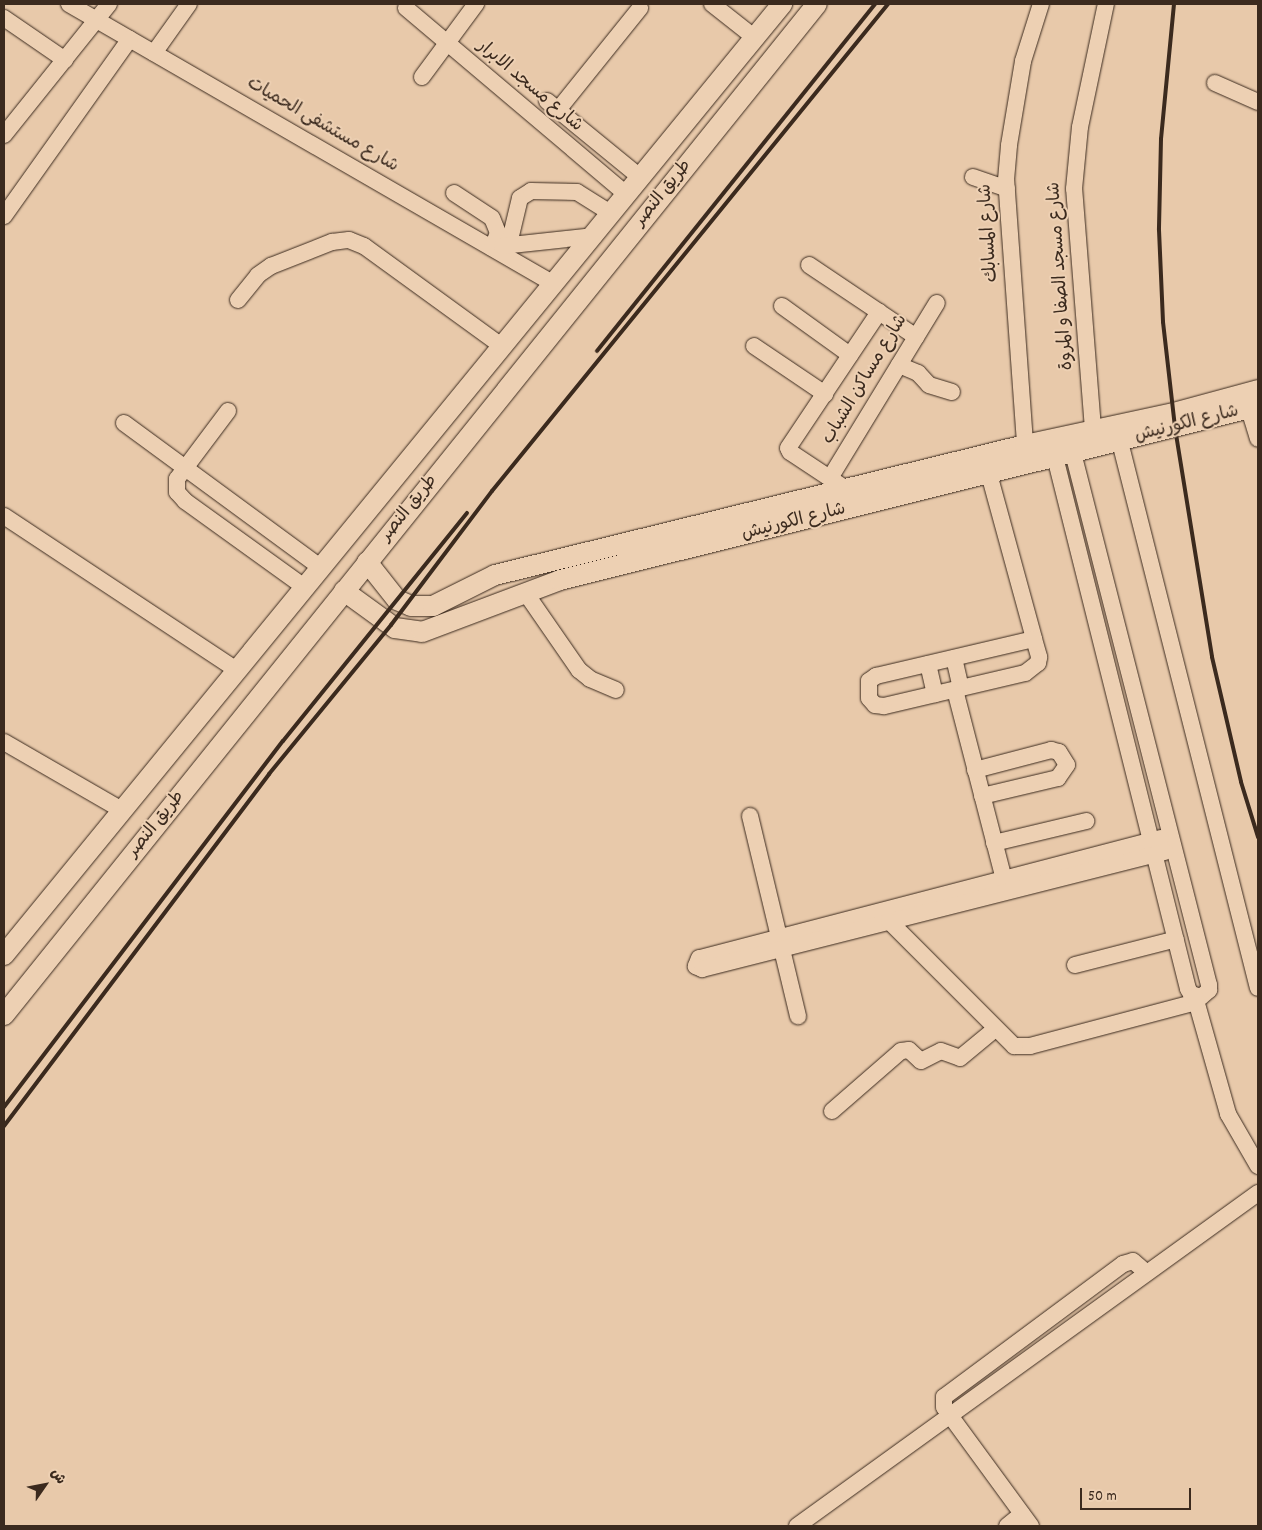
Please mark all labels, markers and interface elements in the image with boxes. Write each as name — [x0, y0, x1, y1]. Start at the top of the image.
street label: شارع مسجد الابرار — [472, 36, 586, 138]
street label: شارع مستشفى الحميات — [242, 74, 402, 178]
street label: طريق النصر — [631, 156, 697, 232]
street label: شارع مسجد الصفا و المروة — [1045, 181, 1079, 371]
street label: شارع المسابك — [976, 183, 1004, 283]
street label: شارع مساكن الشباب — [819, 311, 913, 449]
street label: شارع الكورنيش — [1133, 402, 1241, 448]
street label: طريق النصر — [377, 471, 443, 547]
street label: شارع الكورنيش — [740, 500, 848, 546]
street label: طريق النصر — [124, 787, 190, 863]
north arrow — [20, 1460, 70, 1510]
text: ش — [45, 1465, 70, 1489]
scale bar — [1082, 1478, 1193, 1510]
text: 50 m — [1088, 1486, 1117, 1508]

